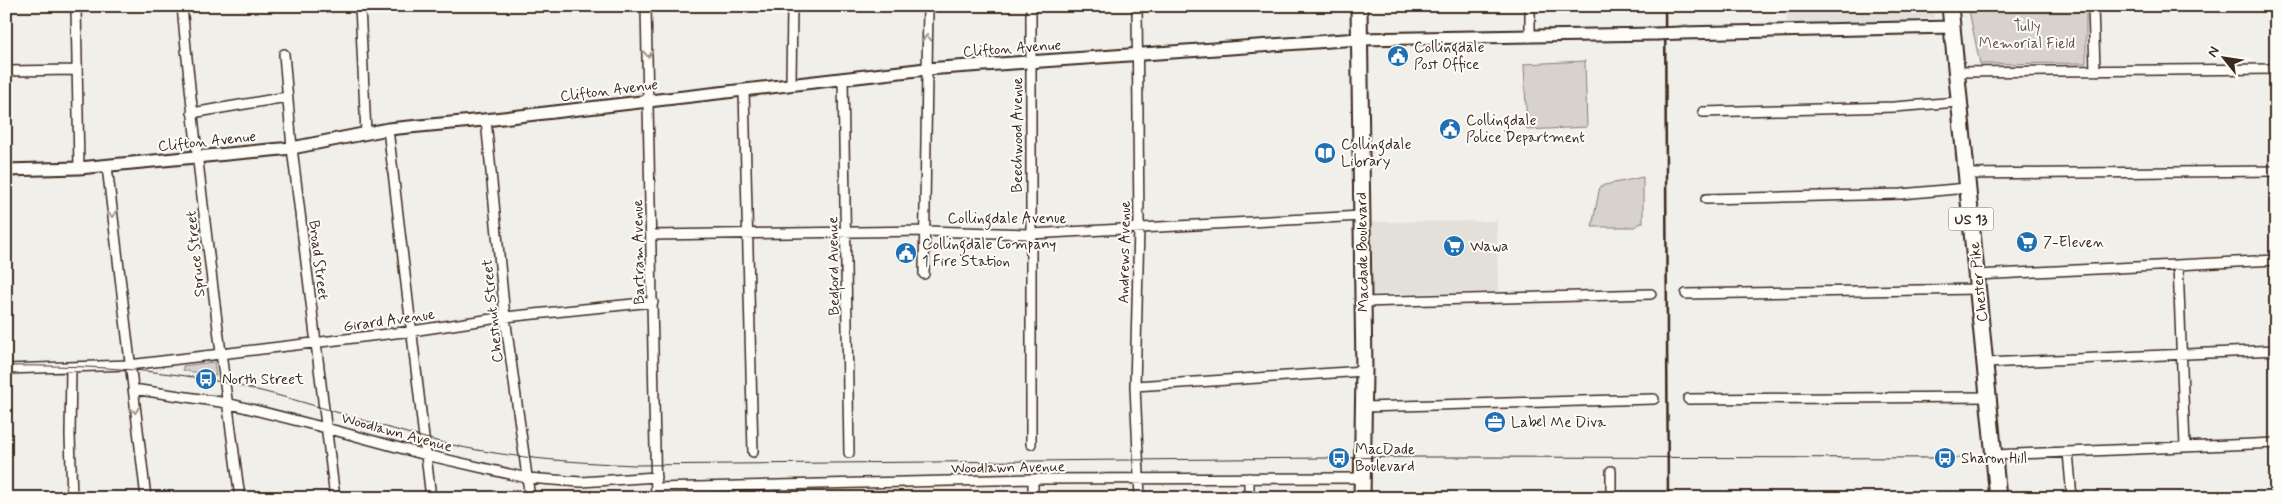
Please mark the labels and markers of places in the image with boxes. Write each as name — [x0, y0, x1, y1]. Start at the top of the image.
place label: Collingdale Post Office — [1414, 38, 1485, 75]
public building icon: Collingdale Post Office — [1386, 44, 1410, 68]
place label: Collingdale Police Department — [1466, 111, 1585, 148]
public building icon: Collingdale Police Department — [1438, 117, 1462, 141]
place label: Collingdale Library — [1341, 135, 1412, 172]
library icon: Collingdale Library — [1313, 141, 1337, 165]
supermarket icon: 7-Eleven — [2015, 230, 2039, 254]
place label: 7-Eleven — [2043, 233, 2105, 253]
supermarket icon: Wawa — [1442, 234, 1466, 258]
place label: Collingdale Company 1 Fire Station — [922, 235, 1056, 272]
place label: Wawa — [1470, 237, 1508, 257]
public building icon: Collingdale Company 1 Fire Station — [894, 241, 918, 265]
bus stop icon: North Street — [194, 367, 218, 391]
place label: North Street — [222, 370, 304, 390]
office icon: Label Me Diva — [1483, 410, 1507, 434]
place label: Label Me Diva — [1511, 413, 1607, 433]
place label: MacDade Boulevard — [1355, 440, 1415, 477]
bus stop icon: MacDade Boulevard — [1327, 446, 1351, 470]
bus stop icon: Sharon Hill — [1933, 446, 1957, 470]
place label: Sharon Hill — [1961, 449, 2027, 469]

